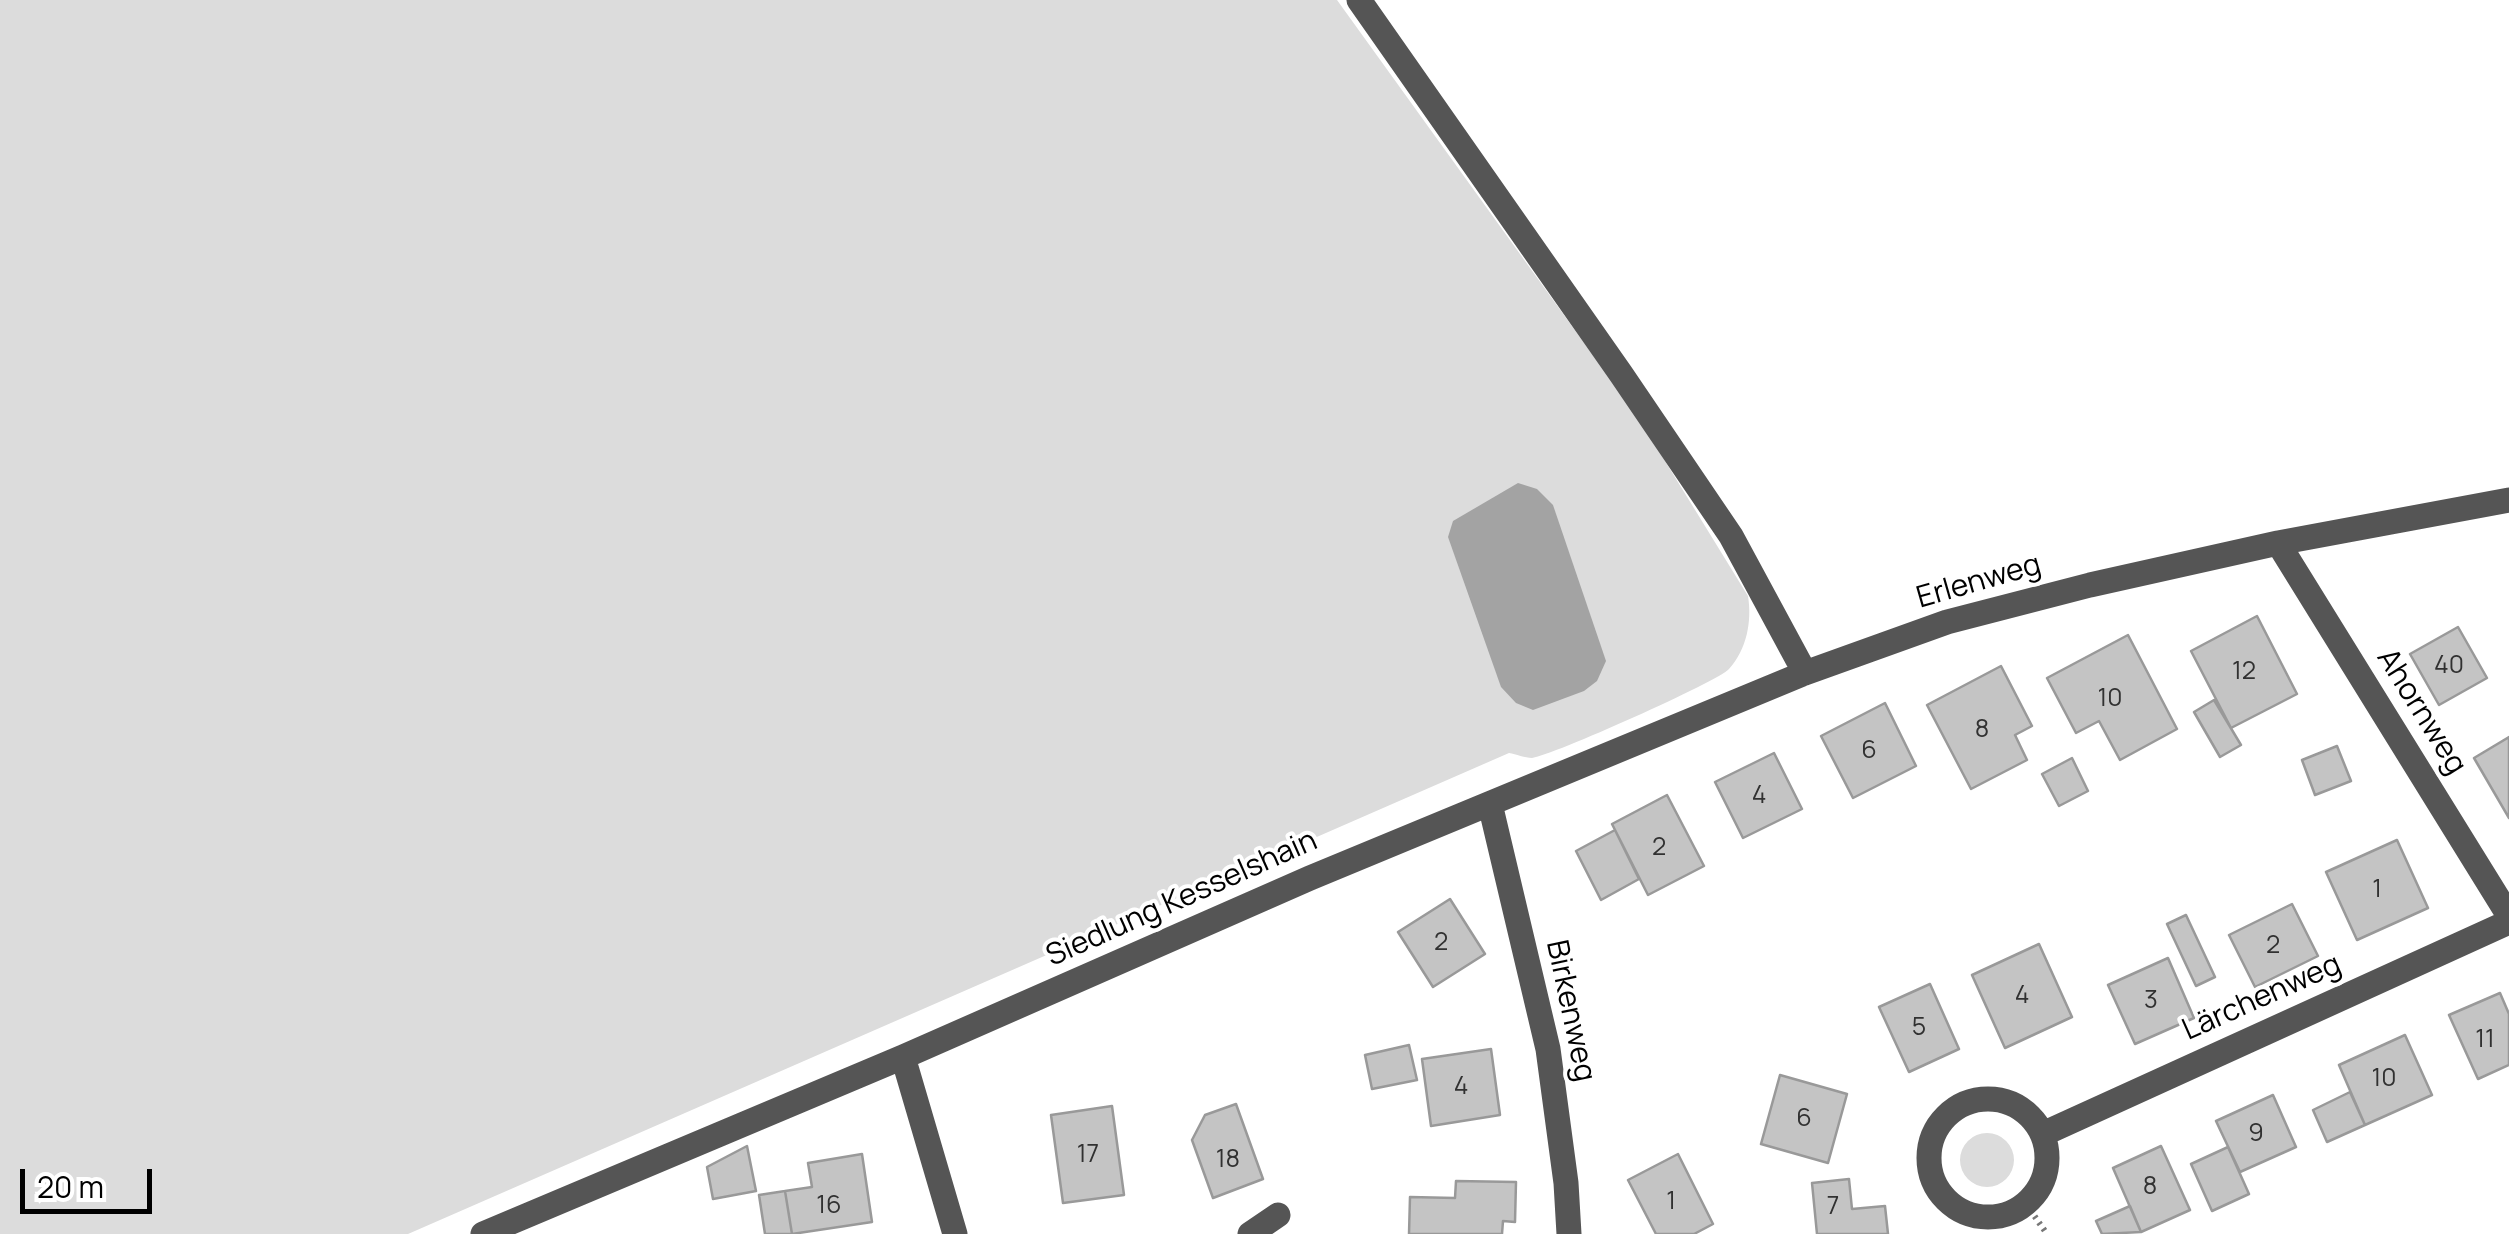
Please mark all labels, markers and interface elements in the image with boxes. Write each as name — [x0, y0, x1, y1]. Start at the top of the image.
street label: Erlenweg — [1913, 547, 2045, 617]
street label: Ahornweg — [2368, 643, 2474, 781]
house number: 40 — [2434, 651, 2464, 681]
house number: 12 — [2232, 657, 2256, 687]
house number: 10 — [2098, 684, 2122, 714]
house number: 8 — [1975, 715, 1989, 745]
house number: 6 — [1861, 736, 1877, 766]
house number: 4 — [1752, 781, 1766, 811]
street label: Siedlung Kesselshain — [1041, 823, 1323, 975]
house number: 2 — [1652, 833, 1666, 863]
house number: 1 — [2372, 875, 2382, 905]
house number: 2 — [1434, 928, 1448, 958]
house number: 2 — [2266, 931, 2280, 961]
street label: Birkenweg — [1537, 937, 1603, 1085]
street label: Lärchenweg — [2177, 947, 2347, 1049]
house number: 4 — [2015, 981, 2029, 1011]
house number: 3 — [2144, 986, 2158, 1016]
house number: 5 — [1912, 1013, 1926, 1043]
house number: 11 — [2475, 1025, 2495, 1055]
house number: 10 — [2372, 1064, 2396, 1094]
house number: 4 — [1454, 1072, 1468, 1102]
house number: 6 — [1796, 1104, 1812, 1134]
house number: 9 — [2248, 1119, 2264, 1149]
house number: 17 — [1077, 1140, 1099, 1170]
house number: 18 — [1216, 1145, 1240, 1175]
scale bar — [25, 1149, 158, 1211]
text: 20 m — [37, 1166, 104, 1207]
house number: 8 — [2143, 1172, 2157, 1202]
house number: 1 — [1666, 1187, 1676, 1217]
house number: 16 — [816, 1191, 842, 1221]
house number: 7 — [1827, 1192, 1839, 1222]

